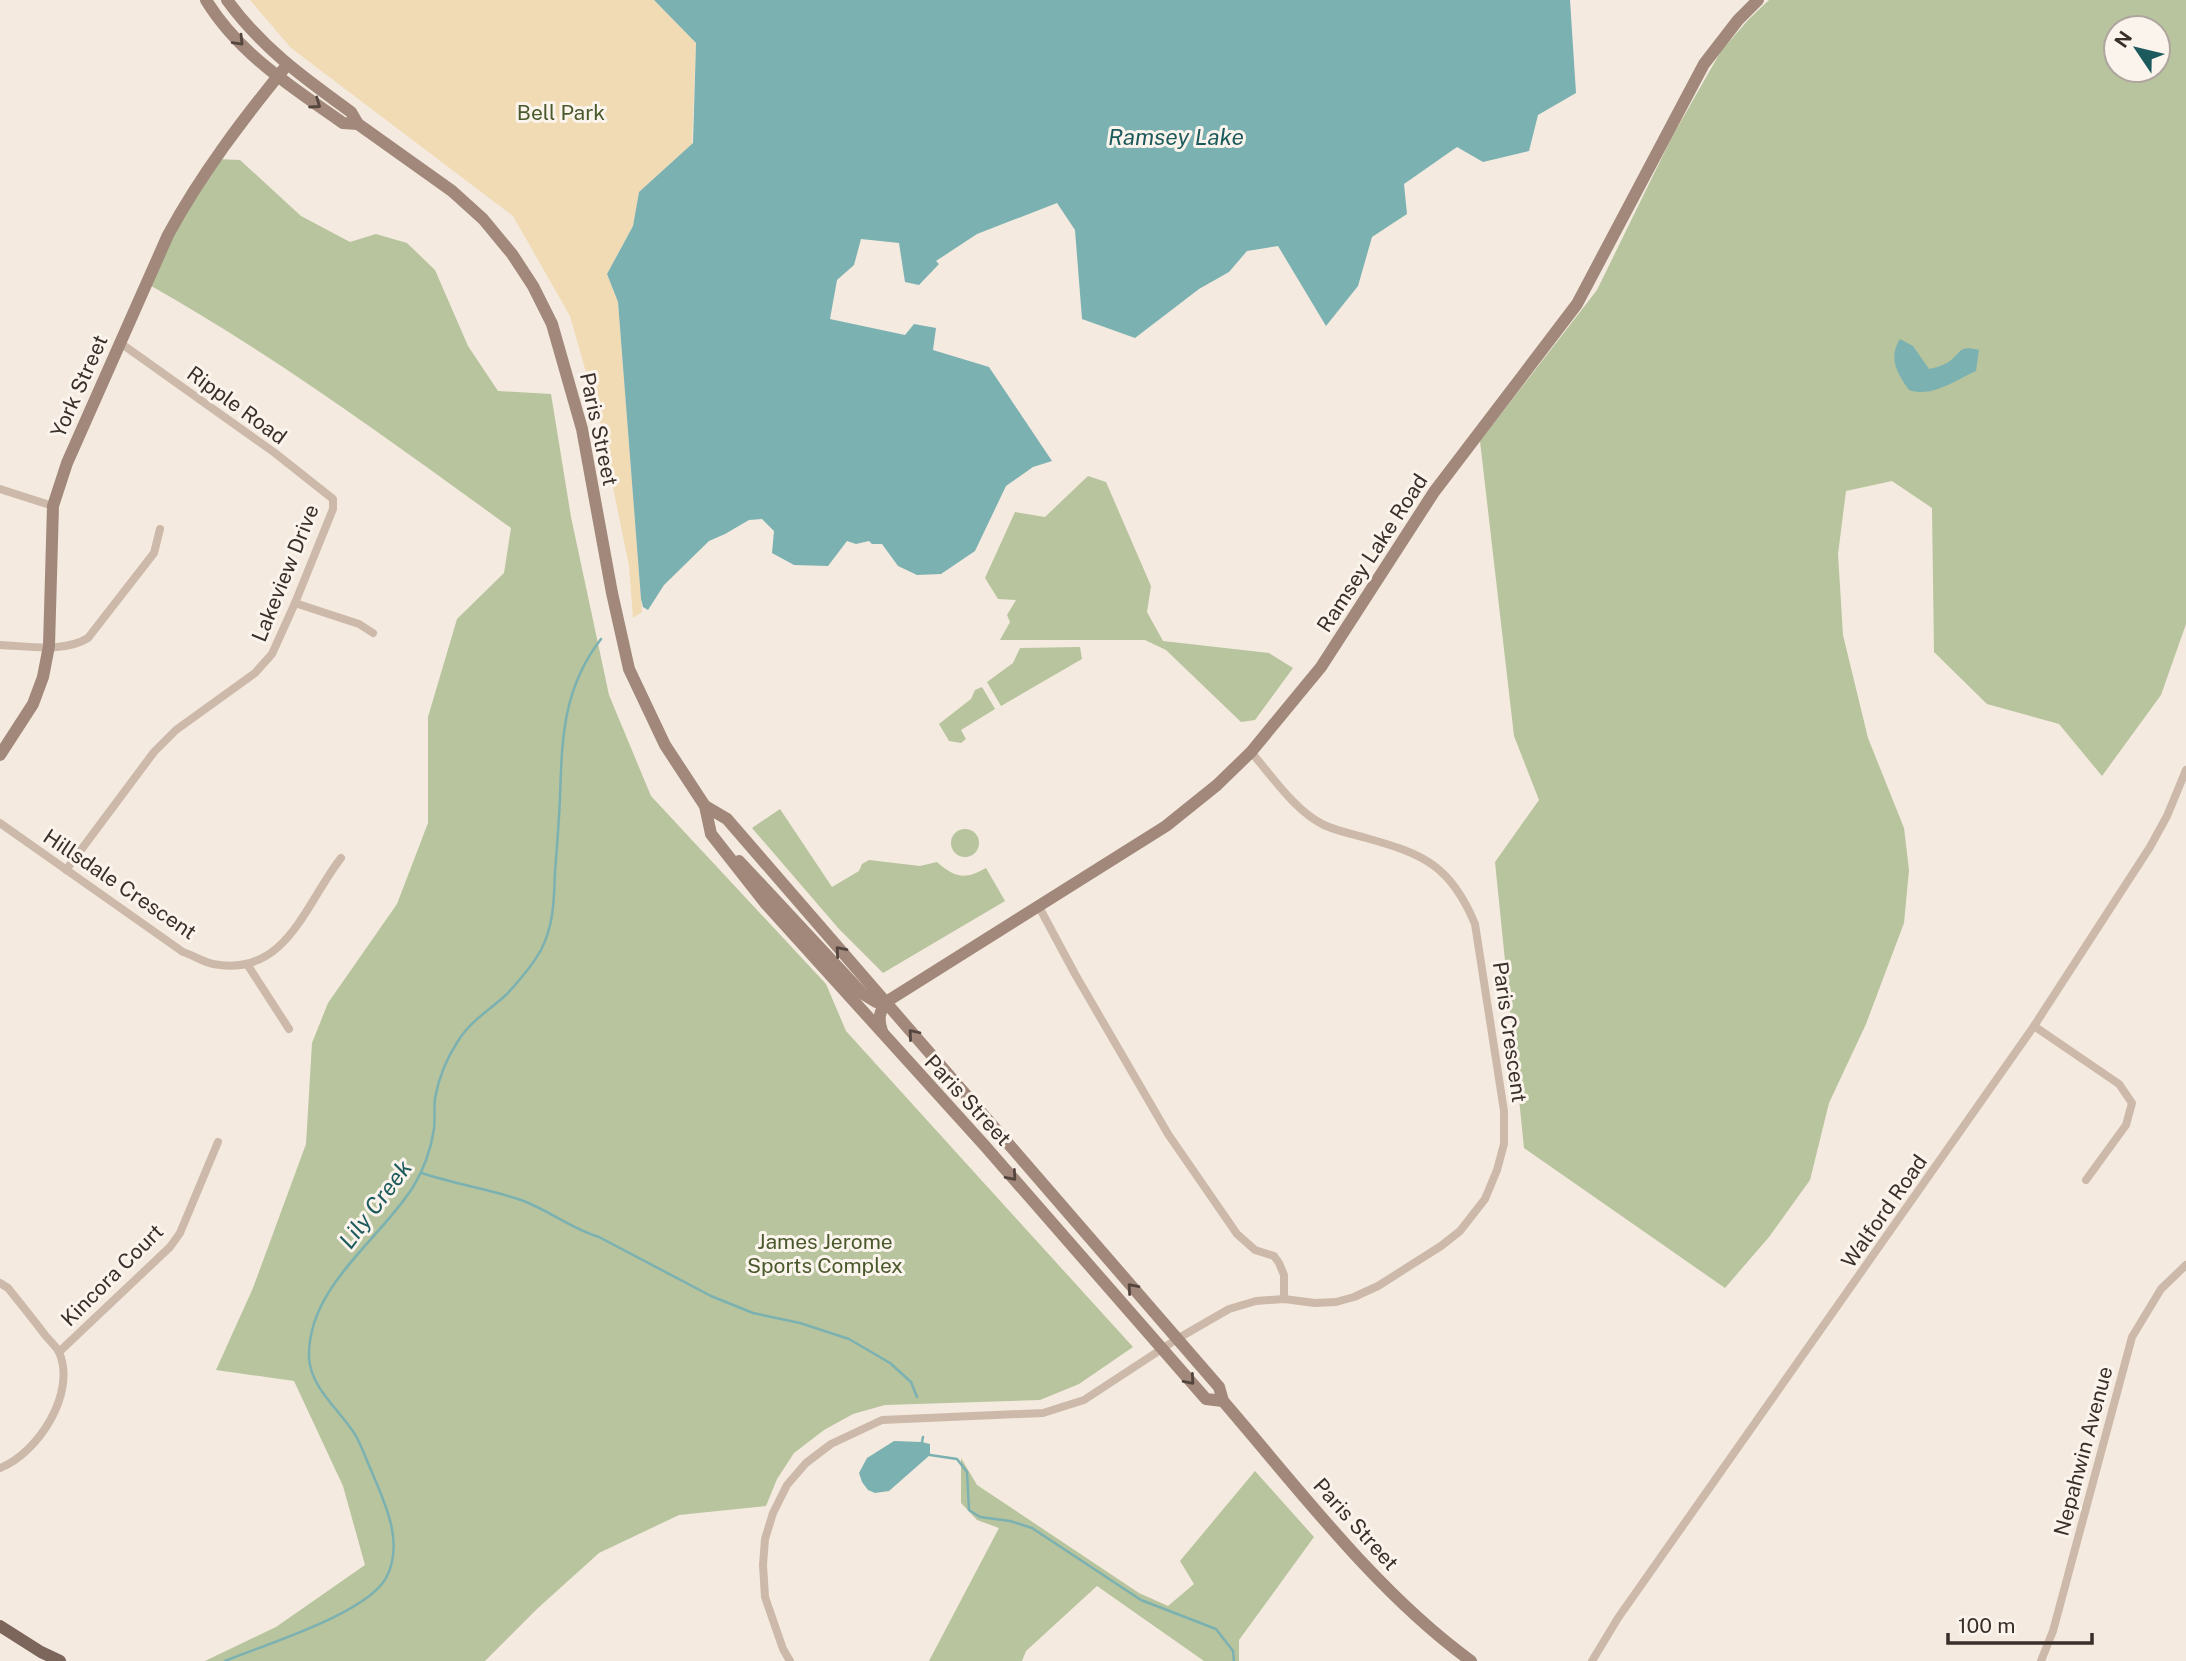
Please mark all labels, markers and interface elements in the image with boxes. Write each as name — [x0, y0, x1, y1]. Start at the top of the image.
north arrow — [2102, 14, 2172, 84]
text: N — [2110, 27, 2136, 52]
one-way arrow — [230, 33, 243, 46]
one-way arrow — [308, 96, 321, 108]
park label: Bell Park — [517, 100, 605, 125]
water label: Ramsey Lake — [1108, 123, 1244, 150]
street label: York Street — [45, 331, 113, 441]
street label: Ripple Road — [182, 361, 292, 449]
street label: Paris Street — [575, 370, 623, 488]
street label: Ramsey Lake Road — [1312, 469, 1432, 637]
street label: Lakeview Drive — [246, 501, 324, 645]
street label: Hillsdale Crescent — [39, 824, 201, 944]
one-way arrow — [836, 946, 849, 959]
street label: Paris Crescent — [1488, 960, 1532, 1104]
one-way arrow — [909, 1030, 921, 1043]
street label: Paris Street — [920, 1049, 1016, 1151]
street label: Walford Road — [1836, 1150, 1932, 1272]
water label: Lily Creek — [333, 1154, 417, 1253]
one-way arrow — [1003, 1168, 1016, 1181]
street label: Kincora Court — [56, 1219, 168, 1331]
park label: James Jerome Sports Complex — [747, 1229, 903, 1278]
one-way arrow — [1128, 1283, 1140, 1296]
street label: Nepahwin Avenue — [2048, 1364, 2118, 1538]
one-way arrow — [1182, 1372, 1194, 1385]
street label: Paris Street — [1308, 1473, 1404, 1575]
scale bar — [1948, 1602, 2092, 1646]
text: 100 m — [1958, 1613, 2015, 1638]

